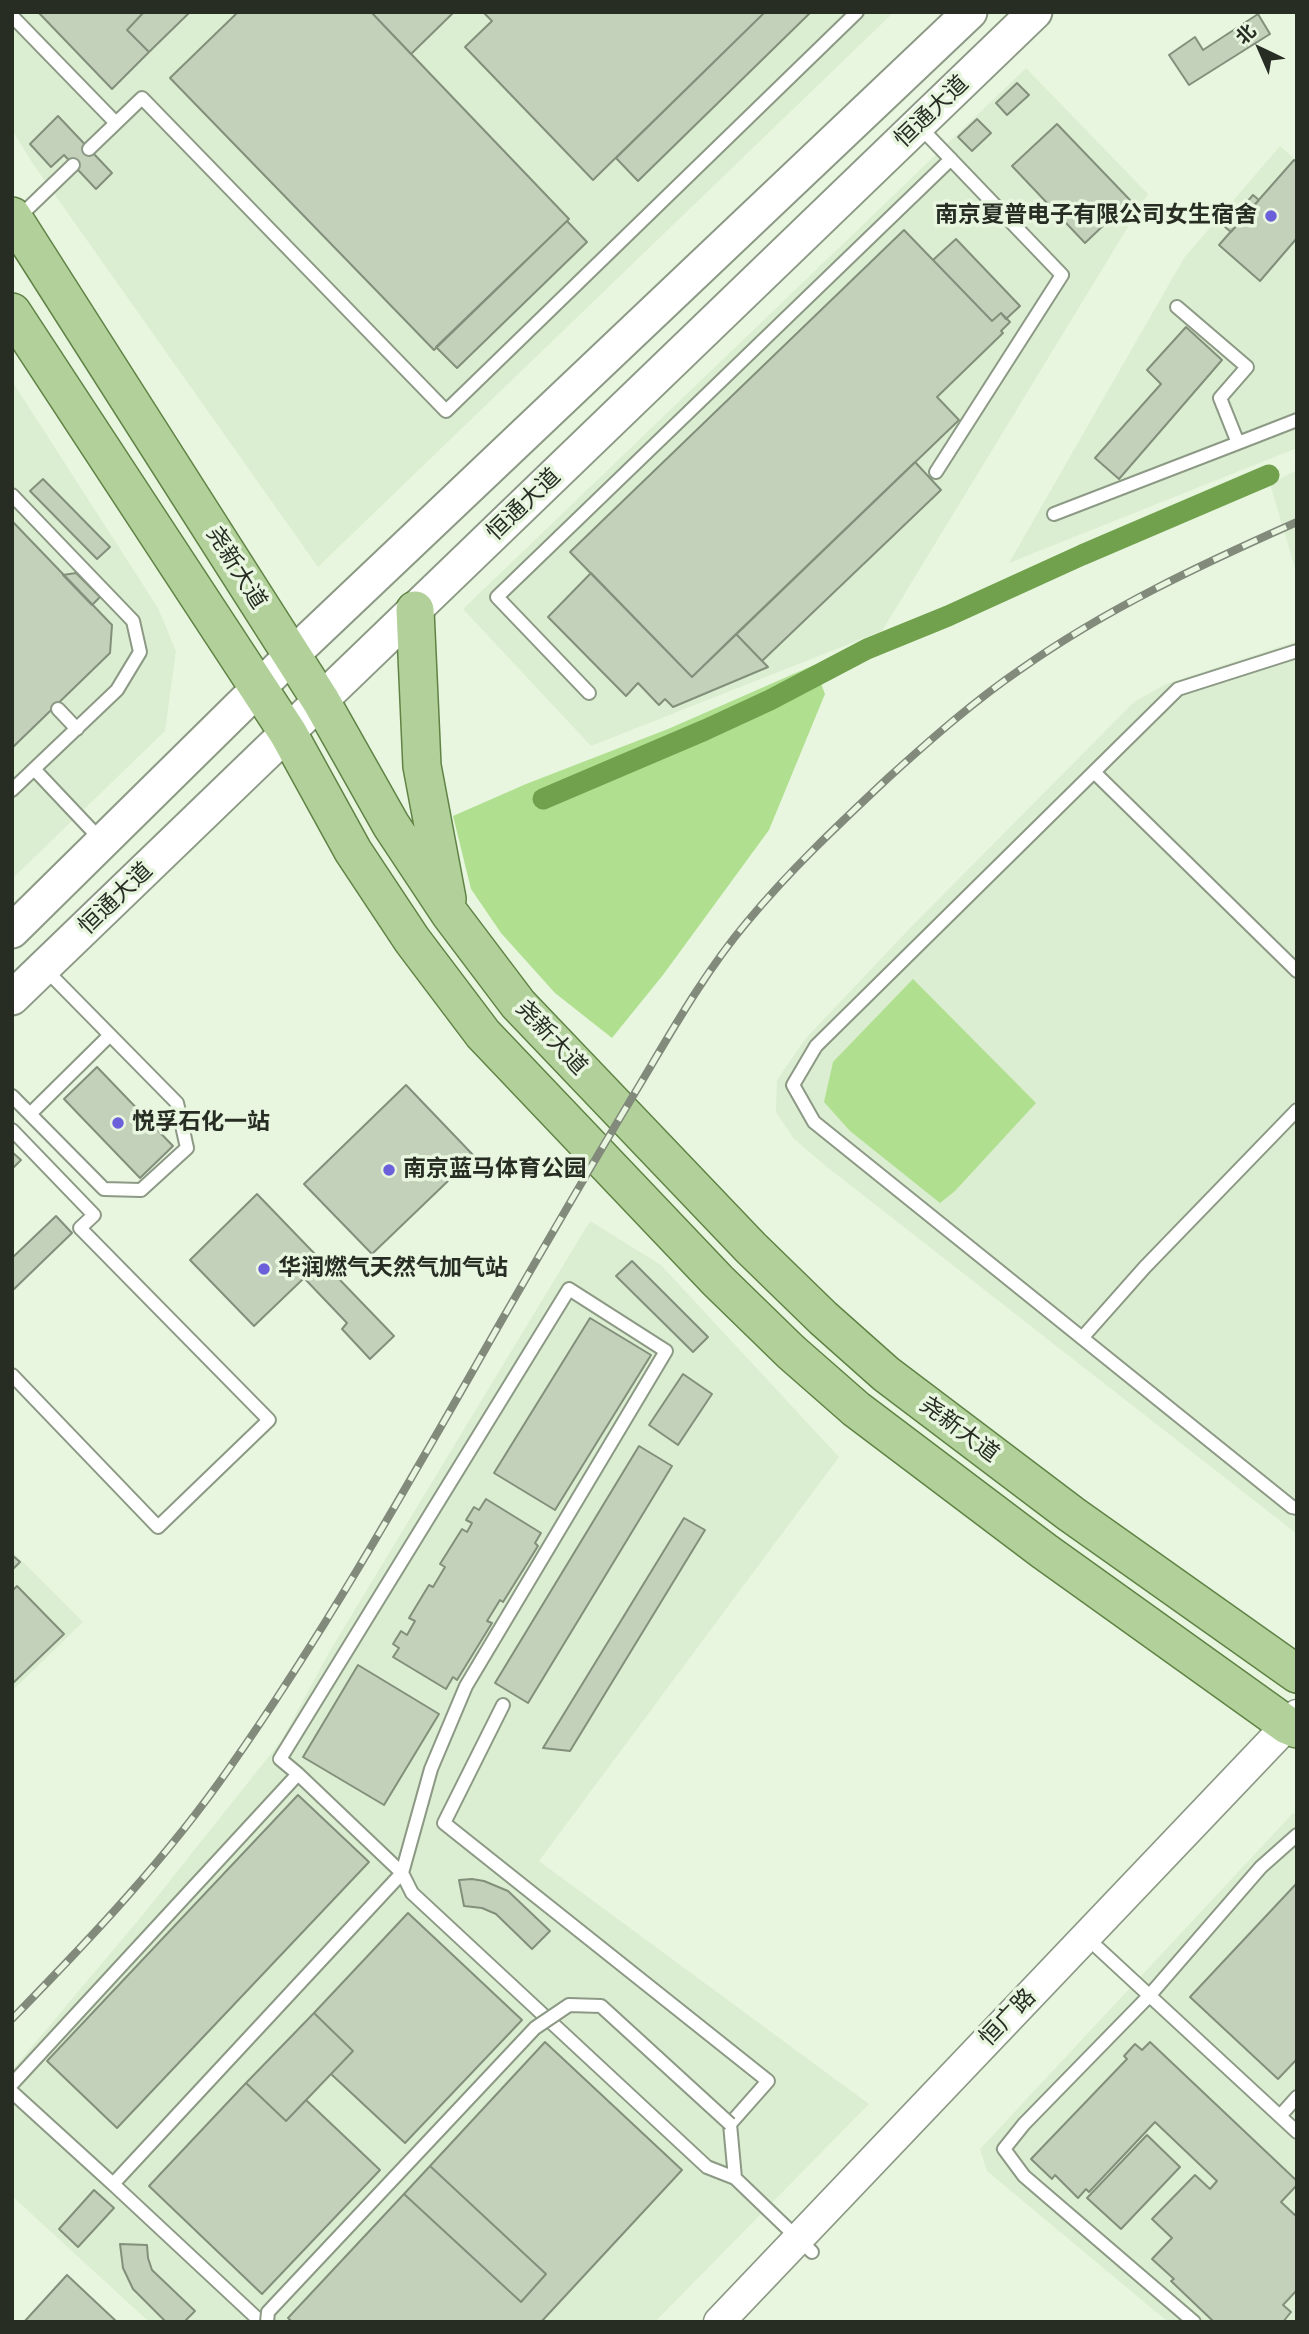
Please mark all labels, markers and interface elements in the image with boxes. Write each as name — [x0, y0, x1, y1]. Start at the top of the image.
north arrow — [1225, 14, 1295, 84]
text: 北 — [1230, 18, 1261, 50]
street label: 恒通大道 — [889, 70, 975, 154]
place label: 南京夏普电子有限公司女生宿舍 — [935, 202, 1257, 230]
marker: 南京夏普电子有限公司女生宿舍 — [1263, 208, 1279, 224]
street label: 恒通大道 — [481, 463, 567, 547]
street label: 尧新大道 — [200, 522, 272, 614]
street label: 恒通大道 — [73, 857, 159, 941]
street label: 尧新大道 — [510, 995, 592, 1081]
place label: 悦孚石化一站 — [132, 1109, 270, 1137]
marker: 悦孚石化一站 — [110, 1115, 126, 1131]
place label: 南京蓝马体育公园 — [403, 1156, 587, 1184]
marker: 南京蓝马体育公园 — [381, 1162, 397, 1178]
place label: 华润燃气天然气加气站 — [278, 1255, 508, 1283]
marker: 华润燃气天然气加气站 — [256, 1261, 272, 1277]
street label: 尧新大道 — [914, 1391, 1004, 1469]
street label: 恒广路 — [974, 1984, 1042, 2052]

